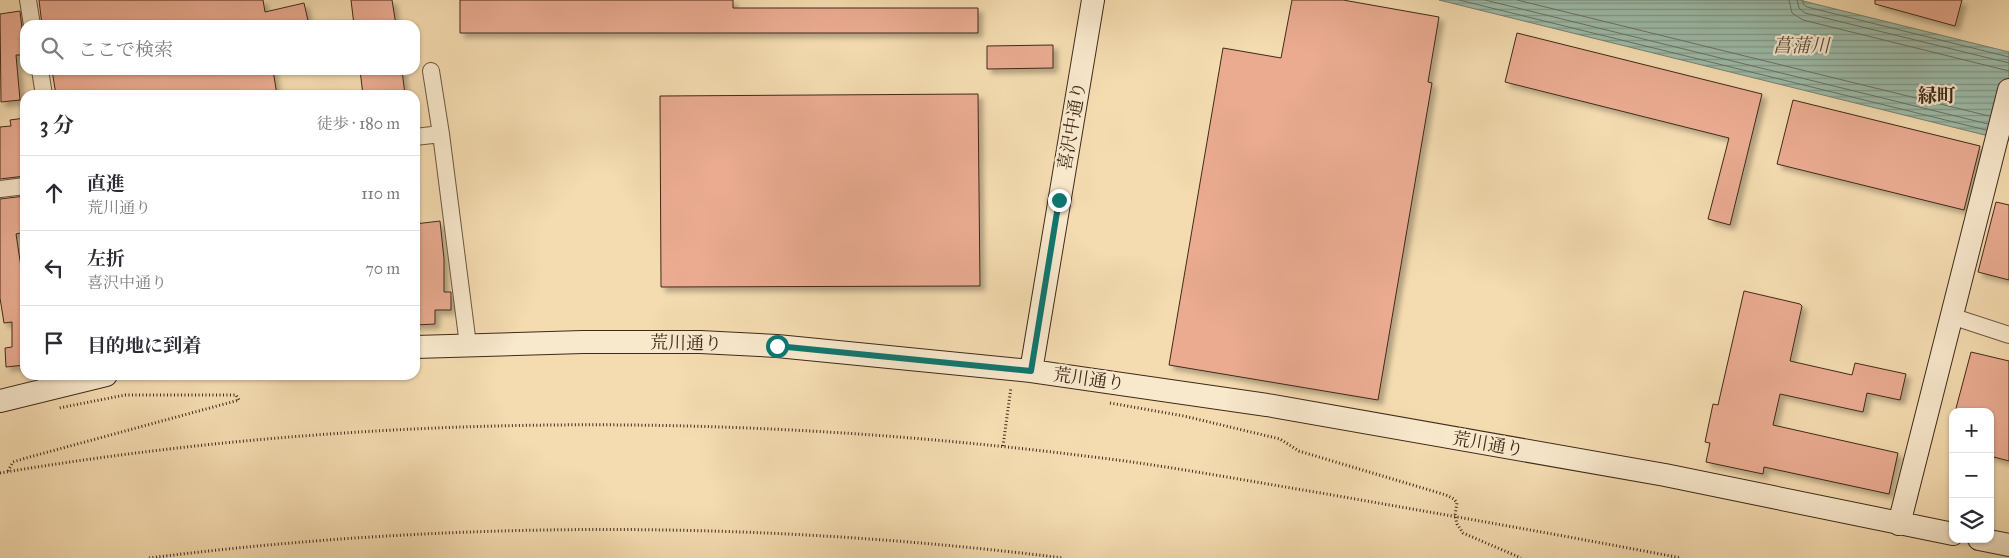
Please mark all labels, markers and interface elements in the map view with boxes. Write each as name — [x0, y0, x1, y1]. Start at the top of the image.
search box — [20, 20, 420, 75]
icon: search — [38, 34, 66, 62]
water label: 菖蒲川 — [1772, 34, 1831, 57]
text: ここで検索 — [78, 38, 173, 61]
street label: 喜沢中通り — [1053, 80, 1091, 172]
district label: 緑町 — [1918, 84, 1956, 107]
text: 3 分 — [40, 112, 74, 138]
text: 徒歩 · 180 m — [317, 114, 400, 133]
text: 直進 — [87, 172, 125, 195]
icon: ahead — [40, 179, 68, 207]
text: 110 m — [361, 184, 400, 203]
route end — [1048, 189, 1071, 212]
text: 荒川通り — [87, 198, 151, 217]
text: 左折 — [87, 247, 125, 270]
icon: left — [40, 254, 68, 282]
text: 70 m — [365, 259, 400, 278]
text: 喜沢中通り — [87, 273, 167, 292]
icon: arrive — [40, 329, 68, 357]
street label: 荒川通り — [650, 331, 722, 355]
text: 目的地に到着 — [87, 334, 201, 357]
route start — [766, 335, 789, 358]
street label: 荒川通り — [1052, 363, 1126, 395]
map controls — [1949, 408, 1994, 543]
button: + — [1949, 408, 1994, 453]
street label: 荒川通り — [1451, 427, 1525, 461]
button: − — [1949, 453, 1994, 498]
button: layers — [1949, 498, 1994, 543]

